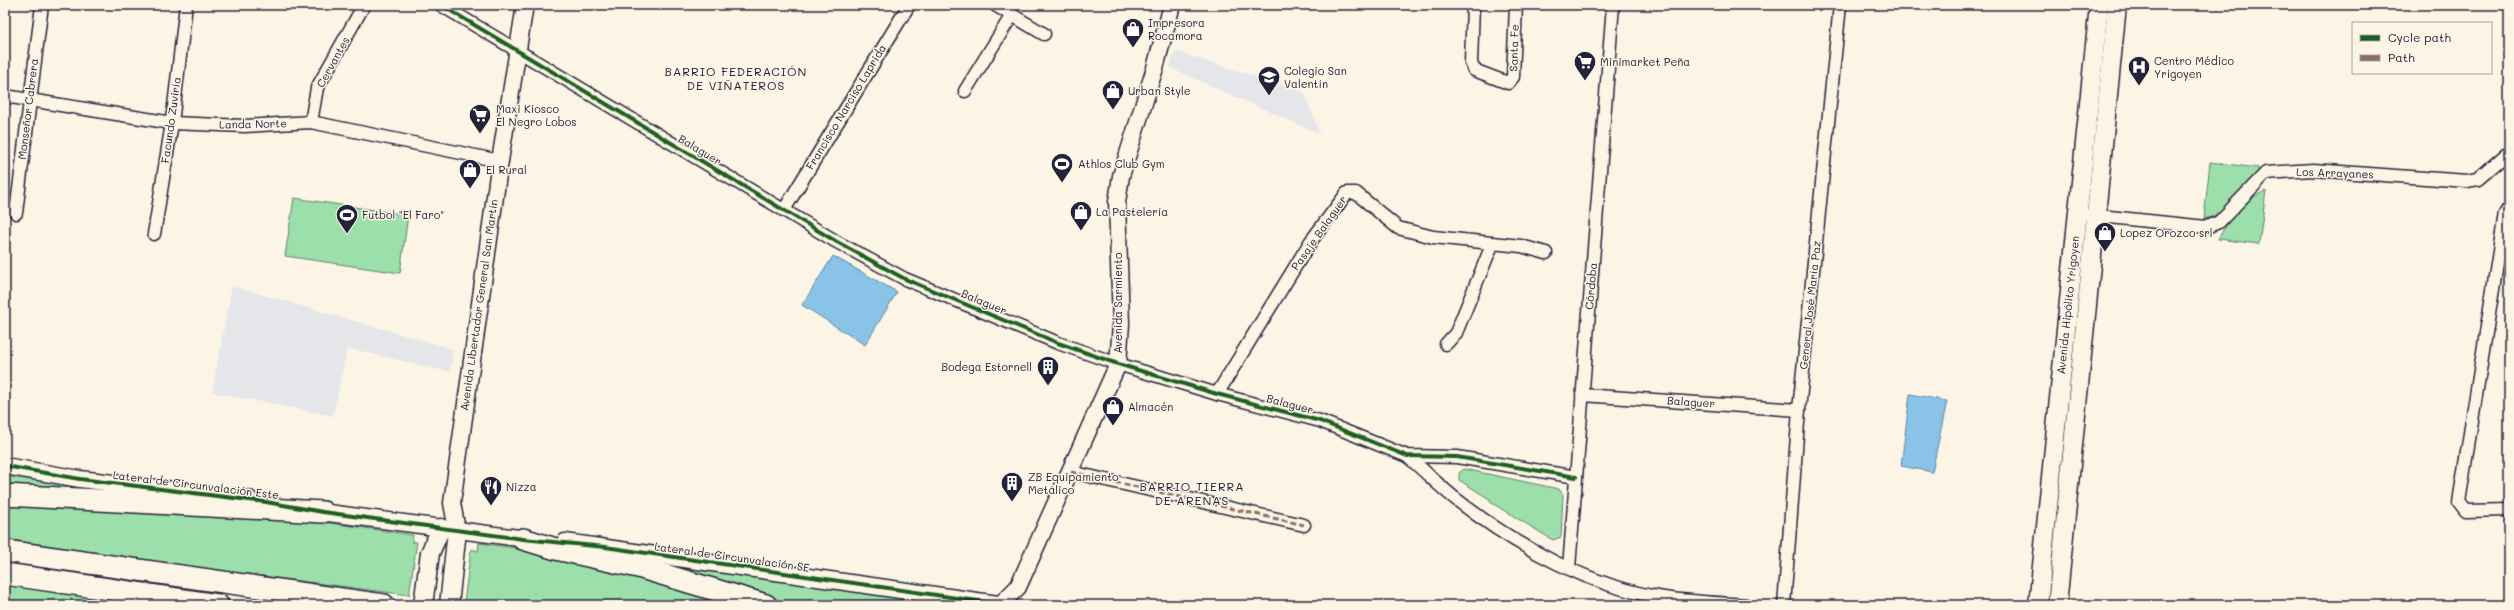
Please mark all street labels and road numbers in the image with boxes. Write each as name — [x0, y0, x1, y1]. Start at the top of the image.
street label: Santa Fe — [1505, 24, 1522, 72]
street label: Cervantes — [312, 34, 353, 90]
street label: Francisco Narciso Laprida — [802, 41, 889, 172]
street label: Monseñor Cabrera — [14, 57, 41, 160]
street label: Facundo Zuviría — [157, 76, 184, 164]
street label: Landa Norte — [219, 115, 287, 132]
street label: Balaguer — [676, 131, 725, 168]
street label: Los Arrayanes — [2296, 164, 2374, 181]
street label: Pasaje Balaguer — [1287, 192, 1350, 273]
street label: Avenida Libertador General San Martín — [456, 198, 501, 412]
street label: Avenida Hipólito Yrigoyen — [2053, 235, 2082, 375]
street label: General José María Paz — [1795, 240, 1824, 370]
street label: Avenida Sarmiento — [1110, 252, 1125, 353]
street label: Córdoba — [1581, 262, 1600, 310]
street label: Balaguer — [959, 285, 1009, 318]
street label: Balaguer — [1265, 390, 1315, 417]
street label: Balaguer — [1667, 392, 1716, 411]
street label: Lateral de Circunvalación Este — [112, 467, 280, 502]
street label: Lateral de Circunvalación SE — [654, 538, 811, 575]

